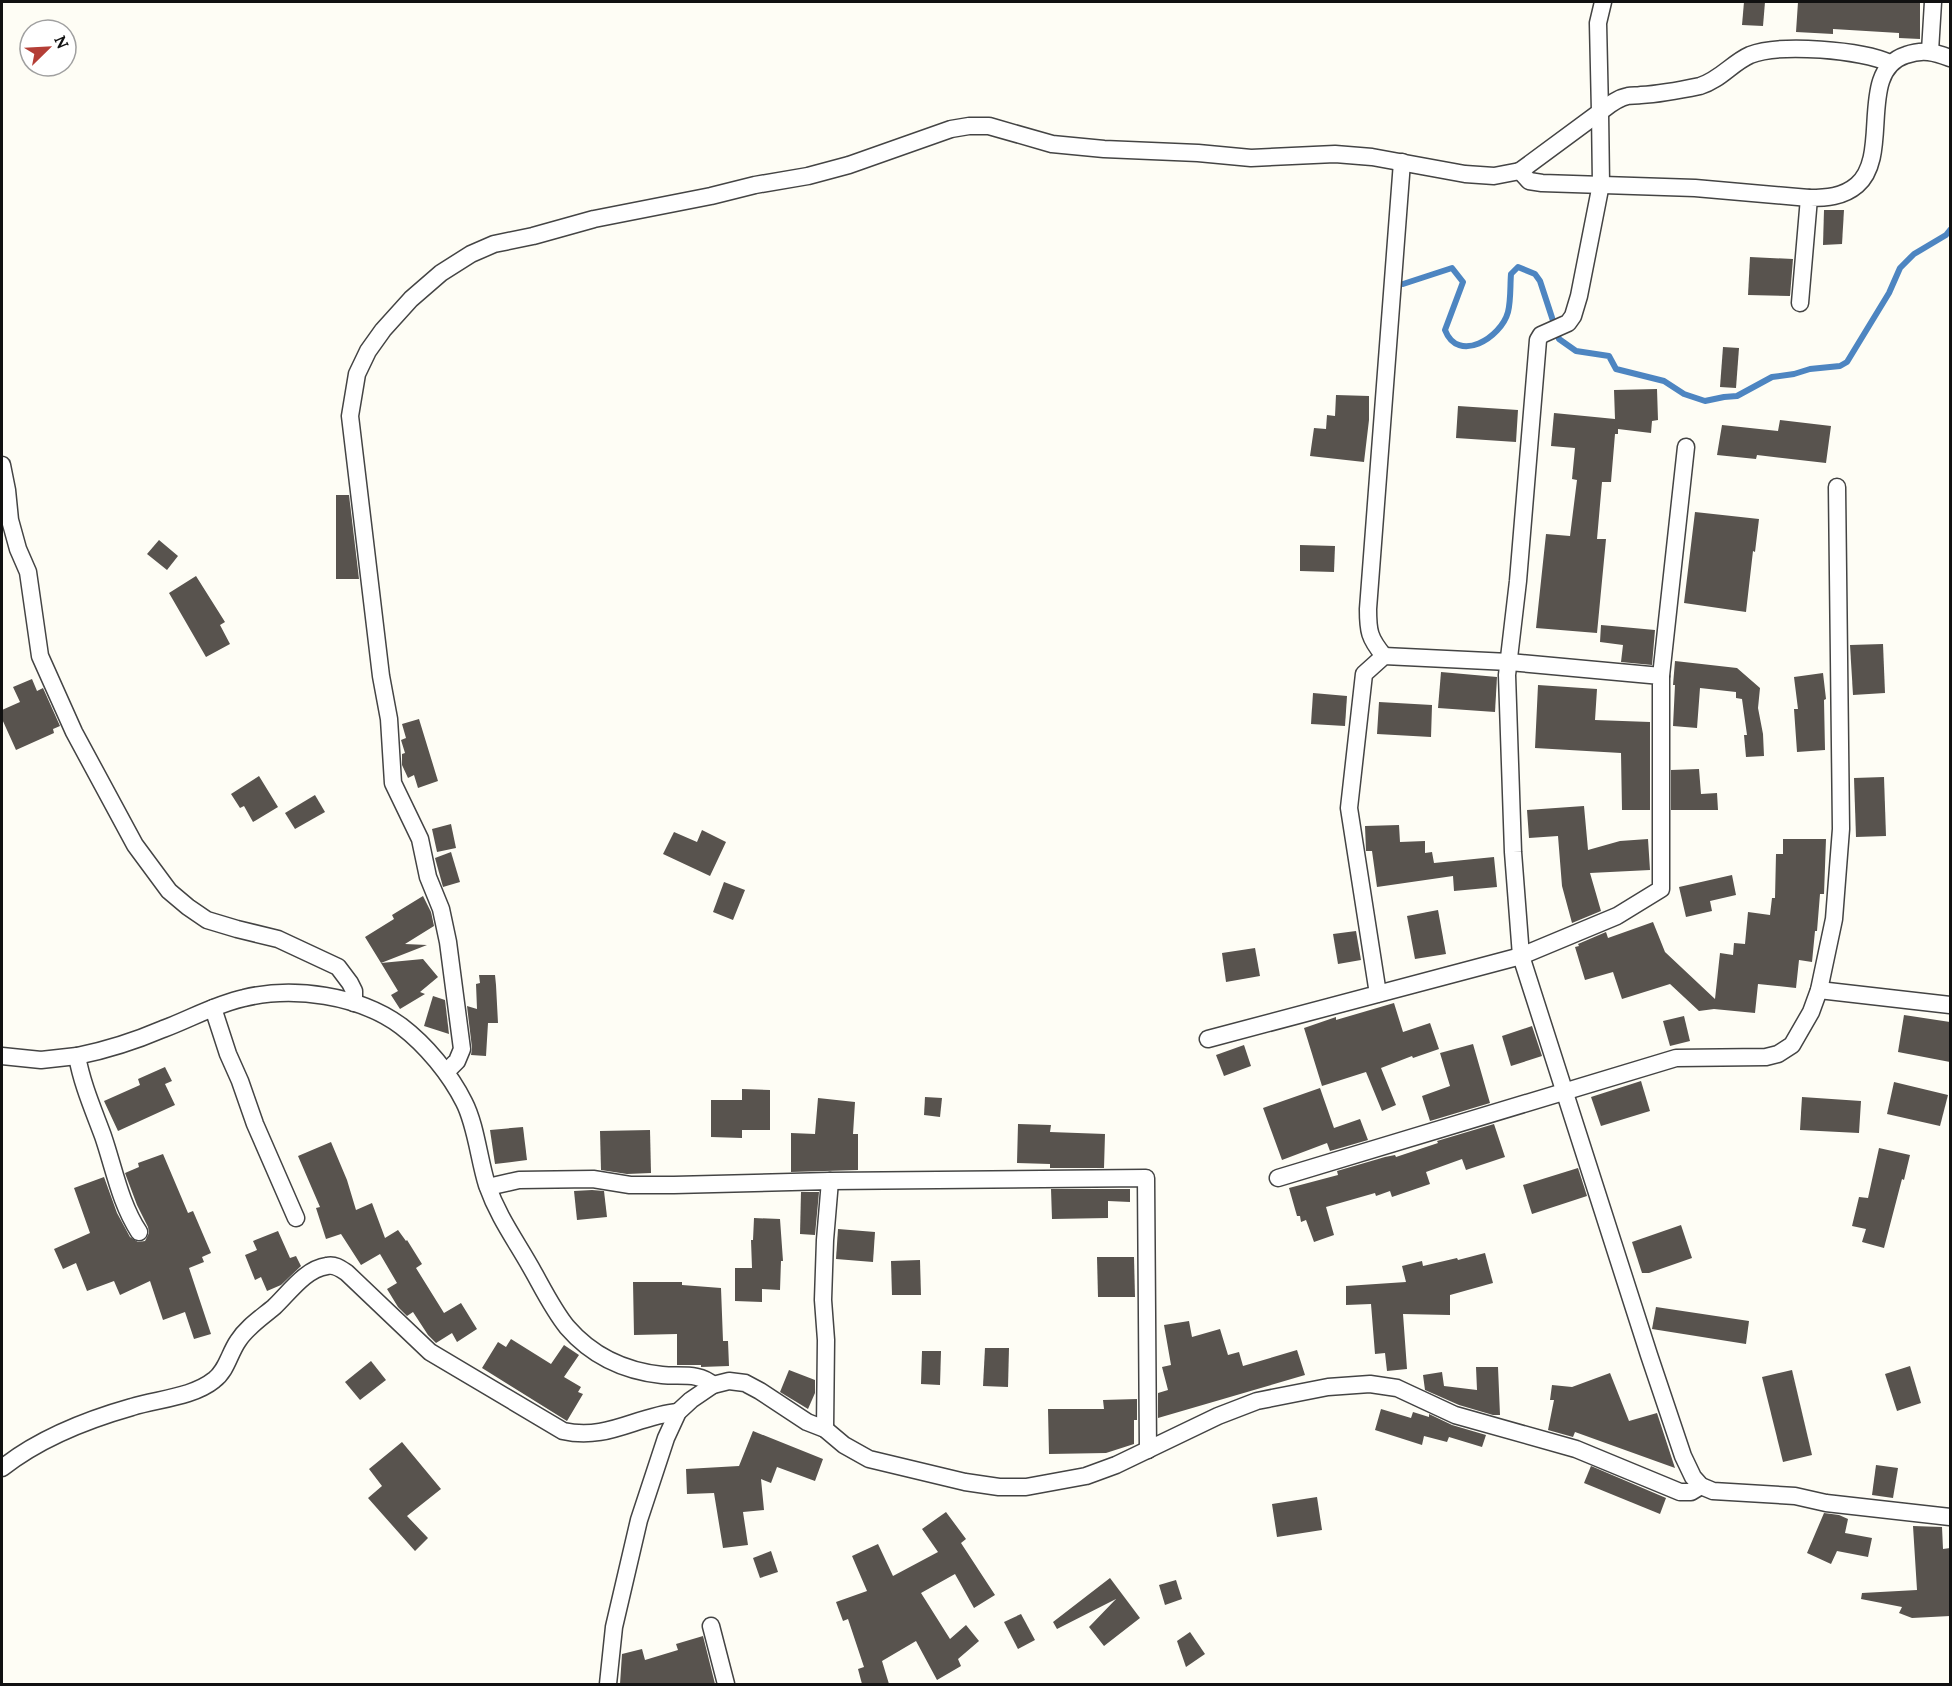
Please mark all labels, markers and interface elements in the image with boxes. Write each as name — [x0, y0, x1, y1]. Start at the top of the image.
north arrow — [18, 18, 78, 78]
text: N — [50, 32, 73, 52]

